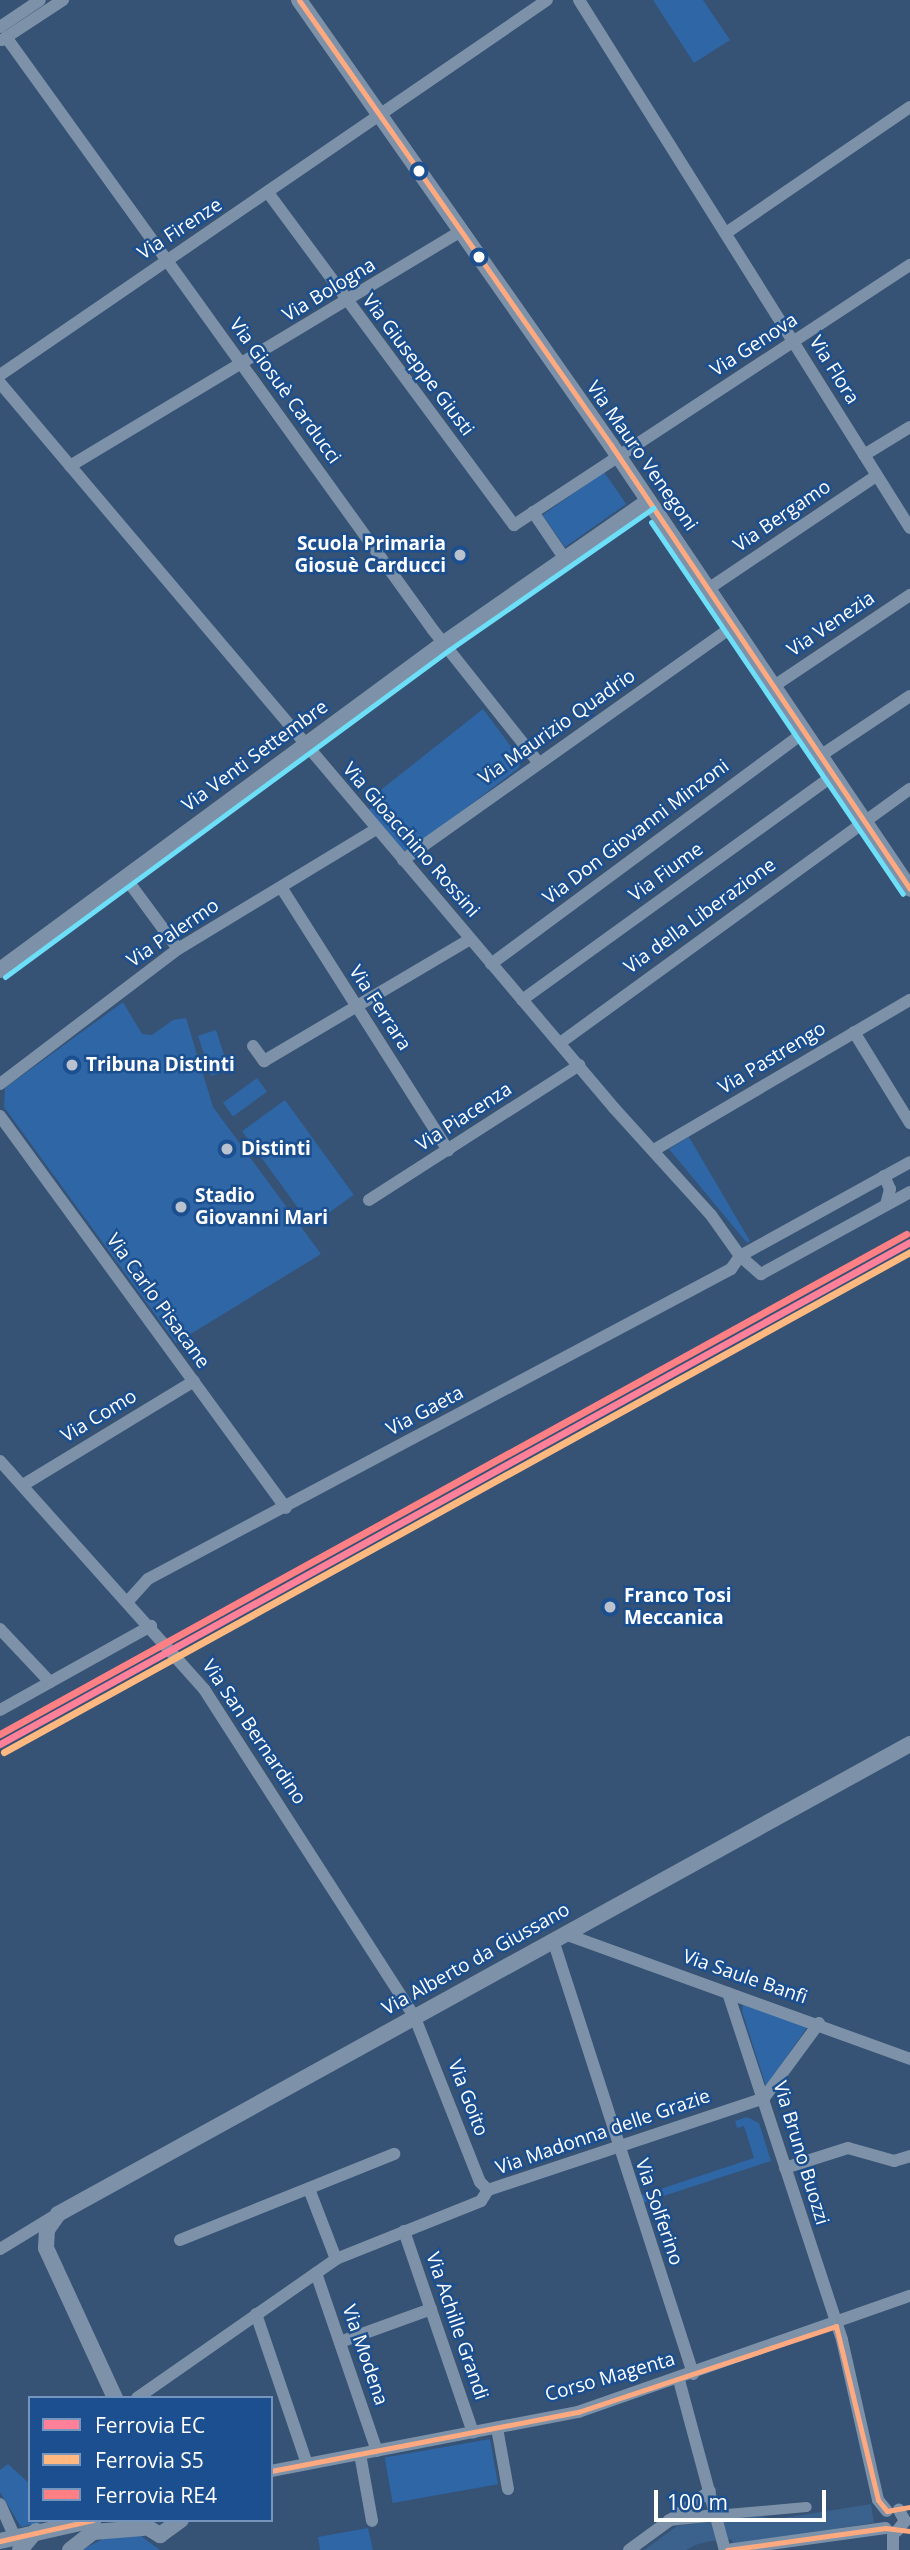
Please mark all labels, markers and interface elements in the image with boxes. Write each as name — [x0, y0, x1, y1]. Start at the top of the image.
unlabelled marker — [412, 164, 426, 178]
street label: Via Firenze — [134, 193, 226, 265]
unlabelled marker — [472, 250, 486, 264]
street label: Via Bologna — [279, 253, 379, 327]
street label: Via Giuseppe Giusti — [357, 290, 479, 440]
street label: Via Genova — [706, 308, 802, 382]
street label: Via Giosuè Carducci — [224, 314, 346, 468]
street label: Via Flora — [804, 332, 864, 408]
street label: Via Mauro Venegoni — [582, 377, 702, 535]
street label: Via Bergamo — [729, 475, 835, 557]
place label: Scuola Primaria Giosuè Carducci — [295, 533, 446, 577]
marker: Scuola Primaria Giosuè Carducci — [452, 547, 468, 563]
street label: Via Venezia — [783, 587, 879, 661]
street label: Via Maurizio Quadrio — [474, 664, 640, 790]
street label: Via Venti Settembre — [178, 695, 332, 817]
street label: Via Don Giovanni Minzoni — [539, 755, 733, 909]
street label: Via Gioacchino Rossini — [338, 758, 484, 922]
street label: Via Fiume — [624, 837, 708, 907]
street label: Via della Liberazione — [620, 853, 780, 979]
street label: Via Palermo — [123, 894, 223, 972]
street label: Via Ferrara — [344, 961, 416, 1055]
street label: Via Pastrengo — [714, 1017, 830, 1099]
place label: Tribuna Distinti — [86, 1054, 235, 1076]
marker: Tribuna Distinti — [64, 1057, 80, 1073]
street label: Via Piacenza — [412, 1078, 516, 1156]
place label: Distinti — [241, 1138, 311, 1160]
marker: Distinti — [219, 1141, 235, 1157]
place label: Stadio Giovanni Mari — [195, 1185, 328, 1229]
marker: Stadio Giovanni Mari — [173, 1199, 189, 1215]
street label: Via Carlo Pisacane — [101, 1229, 215, 1373]
street label: Via Gaeta — [383, 1381, 467, 1441]
street label: Via Como — [57, 1385, 141, 1447]
place label: Franco Tosi Meccanica — [624, 1585, 731, 1629]
marker: Franco Tosi Meccanica — [602, 1599, 618, 1615]
street label: Via San Bernardino — [197, 1655, 311, 1809]
street label: Via Alberto da Giussano — [378, 1898, 574, 2020]
street label: Via Saule Banfi — [680, 1945, 810, 2009]
street label: Via Goito — [443, 2057, 493, 2139]
street label: Via Bruno Buozzi — [768, 2078, 834, 2228]
street label: Via Madonna delle Grazie — [493, 2085, 713, 2179]
street label: Via Solferino — [630, 2156, 688, 2268]
street label: Via Achille Grandi — [421, 2249, 493, 2403]
street label: Via Modena — [337, 2302, 393, 2408]
street label: Corso Magenta — [542, 2348, 678, 2406]
legend — [28, 2396, 273, 2522]
text: Ferrovia EC — [95, 2411, 205, 2439]
text: Ferrovia S5 — [95, 2446, 204, 2474]
scale bar — [658, 2476, 830, 2520]
text: Ferrovia RE4 — [95, 2481, 217, 2509]
text: 100 m — [667, 2488, 728, 2516]

